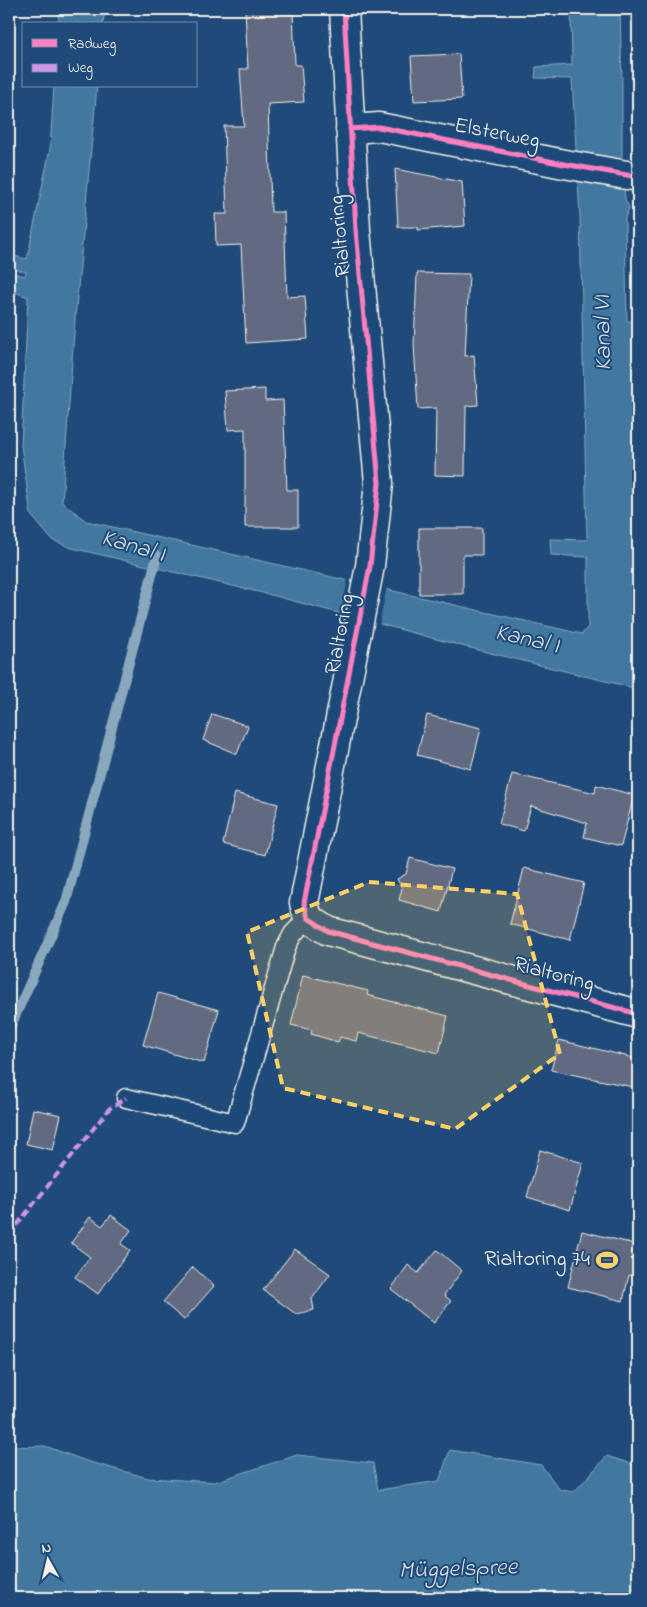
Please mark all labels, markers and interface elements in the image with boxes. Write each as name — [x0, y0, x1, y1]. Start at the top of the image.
legend — [22, 22, 198, 88]
text: Radweg — [68, 33, 116, 56]
text: Weg — [68, 57, 93, 80]
street label: Elsterweg — [451, 110, 543, 159]
street label: Rialtoring — [321, 194, 362, 278]
water label: Kanal VI — [586, 294, 622, 371]
water label: Kanal I — [97, 521, 169, 573]
street label: Rialtoring — [317, 591, 366, 678]
water label: Kanal I — [491, 616, 563, 664]
street label: Rialtoring — [510, 949, 598, 1002]
place label: Rialtoring 74 — [484, 1244, 590, 1277]
sports icon: Rialtoring 74 — [594, 1247, 620, 1273]
north arrow — [22, 1534, 72, 1584]
text: N — [40, 1538, 53, 1560]
water label: Müggelspree — [398, 1550, 519, 1590]

